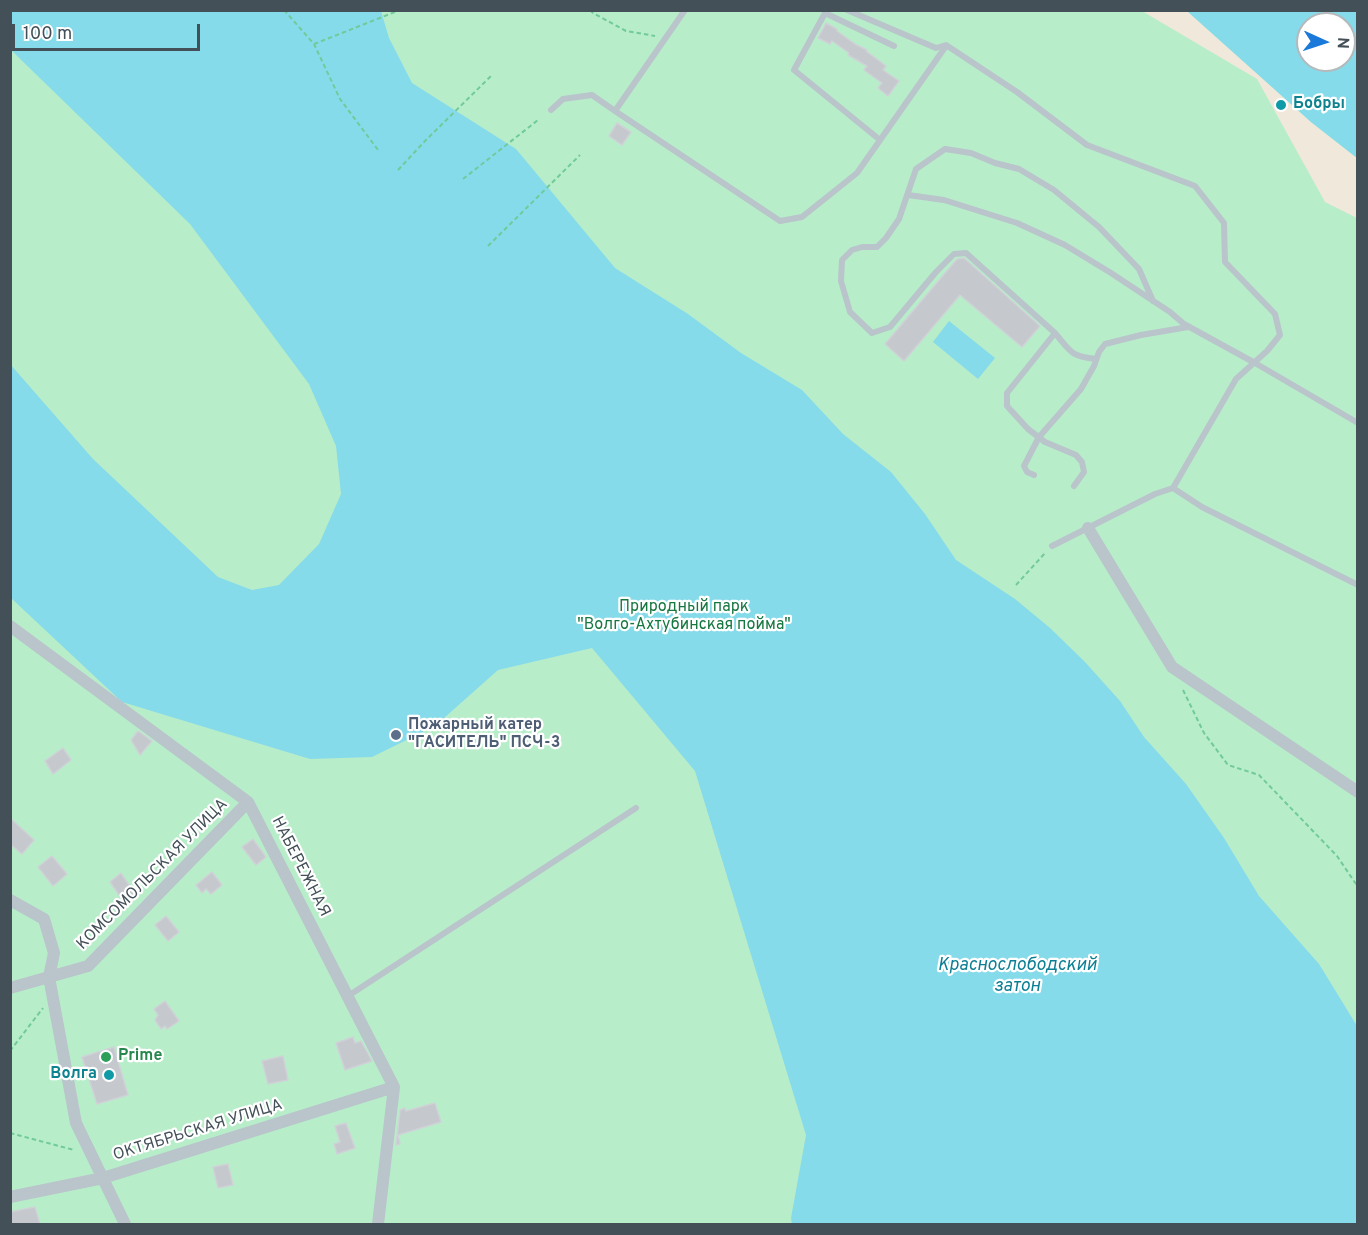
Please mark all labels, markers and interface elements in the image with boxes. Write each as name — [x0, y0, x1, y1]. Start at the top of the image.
scale bar — [15, 12, 202, 50]
north arrow — [1296, 12, 1356, 72]
text: 100 m — [23, 23, 72, 46]
text: N — [1332, 37, 1352, 49]
place label: Бобры — [1293, 95, 1345, 115]
marker: Бобры — [1274, 98, 1288, 112]
park label: Природный парк "Волго-Ахтубинская пойма" — [577, 598, 791, 636]
place label: Пожарный катер "ГАСИТЕЛЬ" ПСЧ-3 — [408, 716, 560, 754]
marker: Пожарный катер "ГАСИТЕЛЬ" ПСЧ-3 — [389, 728, 403, 742]
street label: КОМСОМОЛЬСКАЯ УЛИЦА — [74, 796, 232, 954]
street label: НАБЕРЕЖНАЯ — [266, 814, 334, 920]
water label: Краснослободский затон — [937, 955, 1097, 998]
place label: Prime — [118, 1047, 162, 1067]
marker: Prime — [99, 1050, 113, 1064]
place label: Волга — [50, 1065, 97, 1085]
marker: Волга — [102, 1068, 116, 1082]
street label: ОКТЯБРЬСКАЯ УЛИЦА — [111, 1096, 285, 1166]

